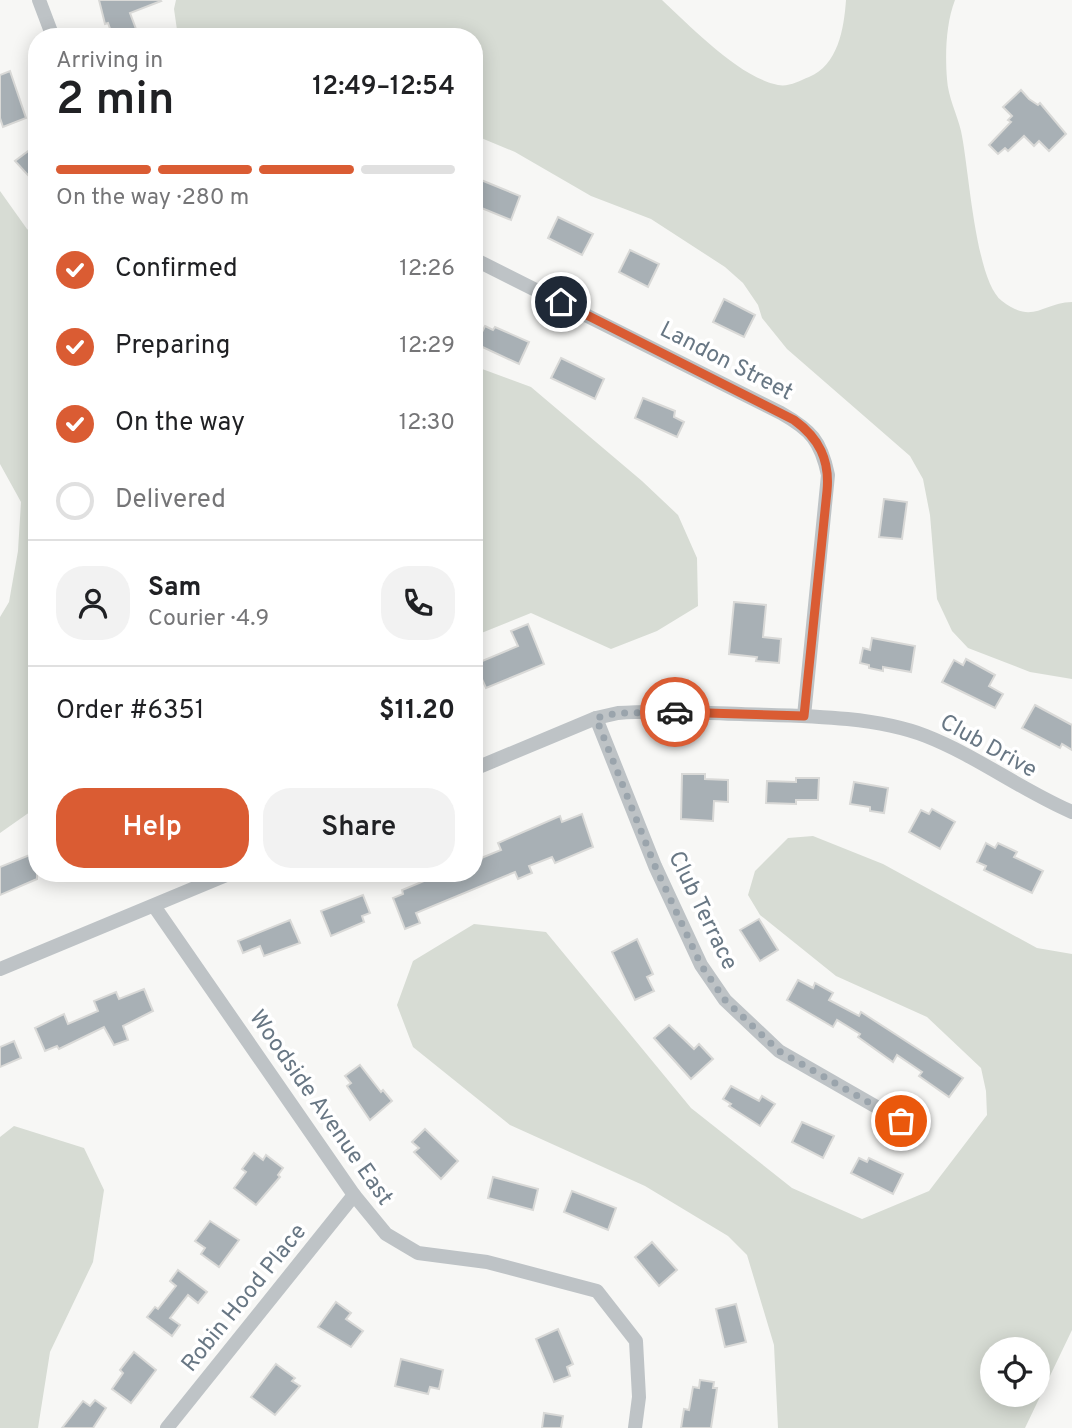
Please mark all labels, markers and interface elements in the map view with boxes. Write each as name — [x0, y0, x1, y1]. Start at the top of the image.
text: Arriving in — [56, 47, 163, 76]
text: 12:49–12:54 — [312, 71, 455, 104]
text: 2 min — [56, 72, 175, 131]
text: On the way · 280 m — [56, 184, 249, 213]
icon: check — [56, 251, 94, 289]
text: Confirmed — [115, 253, 238, 286]
text: 12:26 — [399, 255, 455, 284]
pin — [531, 272, 591, 332]
icon: home — [542, 283, 580, 321]
street label: Landon Street — [654, 316, 797, 408]
icon: check — [56, 328, 94, 366]
text: Preparing — [115, 330, 230, 363]
text: 12:29 — [399, 332, 455, 361]
icon: check — [56, 405, 94, 443]
text: On the way — [115, 407, 245, 440]
text: 12:30 — [399, 409, 455, 438]
text: Delivered — [115, 484, 226, 517]
button: person — [56, 566, 130, 640]
button: phone — [381, 566, 455, 640]
text: Sam — [148, 572, 201, 605]
text: Courier · 4.9 — [148, 605, 269, 634]
courier — [640, 677, 710, 747]
icon: car — [656, 693, 694, 731]
text: Order #6351 — [56, 695, 204, 728]
text: $11.20 — [379, 695, 455, 728]
street label: Club Drive — [934, 709, 1041, 786]
button: Help — [56, 788, 249, 868]
button: Share — [263, 788, 455, 868]
street label: Club Terrace — [660, 847, 743, 975]
street label: Woodside Avenue East — [242, 1005, 398, 1212]
pin — [871, 1091, 931, 1151]
icon: bag — [882, 1102, 920, 1140]
street label: Robin Hood Place — [176, 1219, 314, 1379]
map controls — [980, 1337, 1050, 1407]
button: locate — [980, 1337, 1050, 1407]

